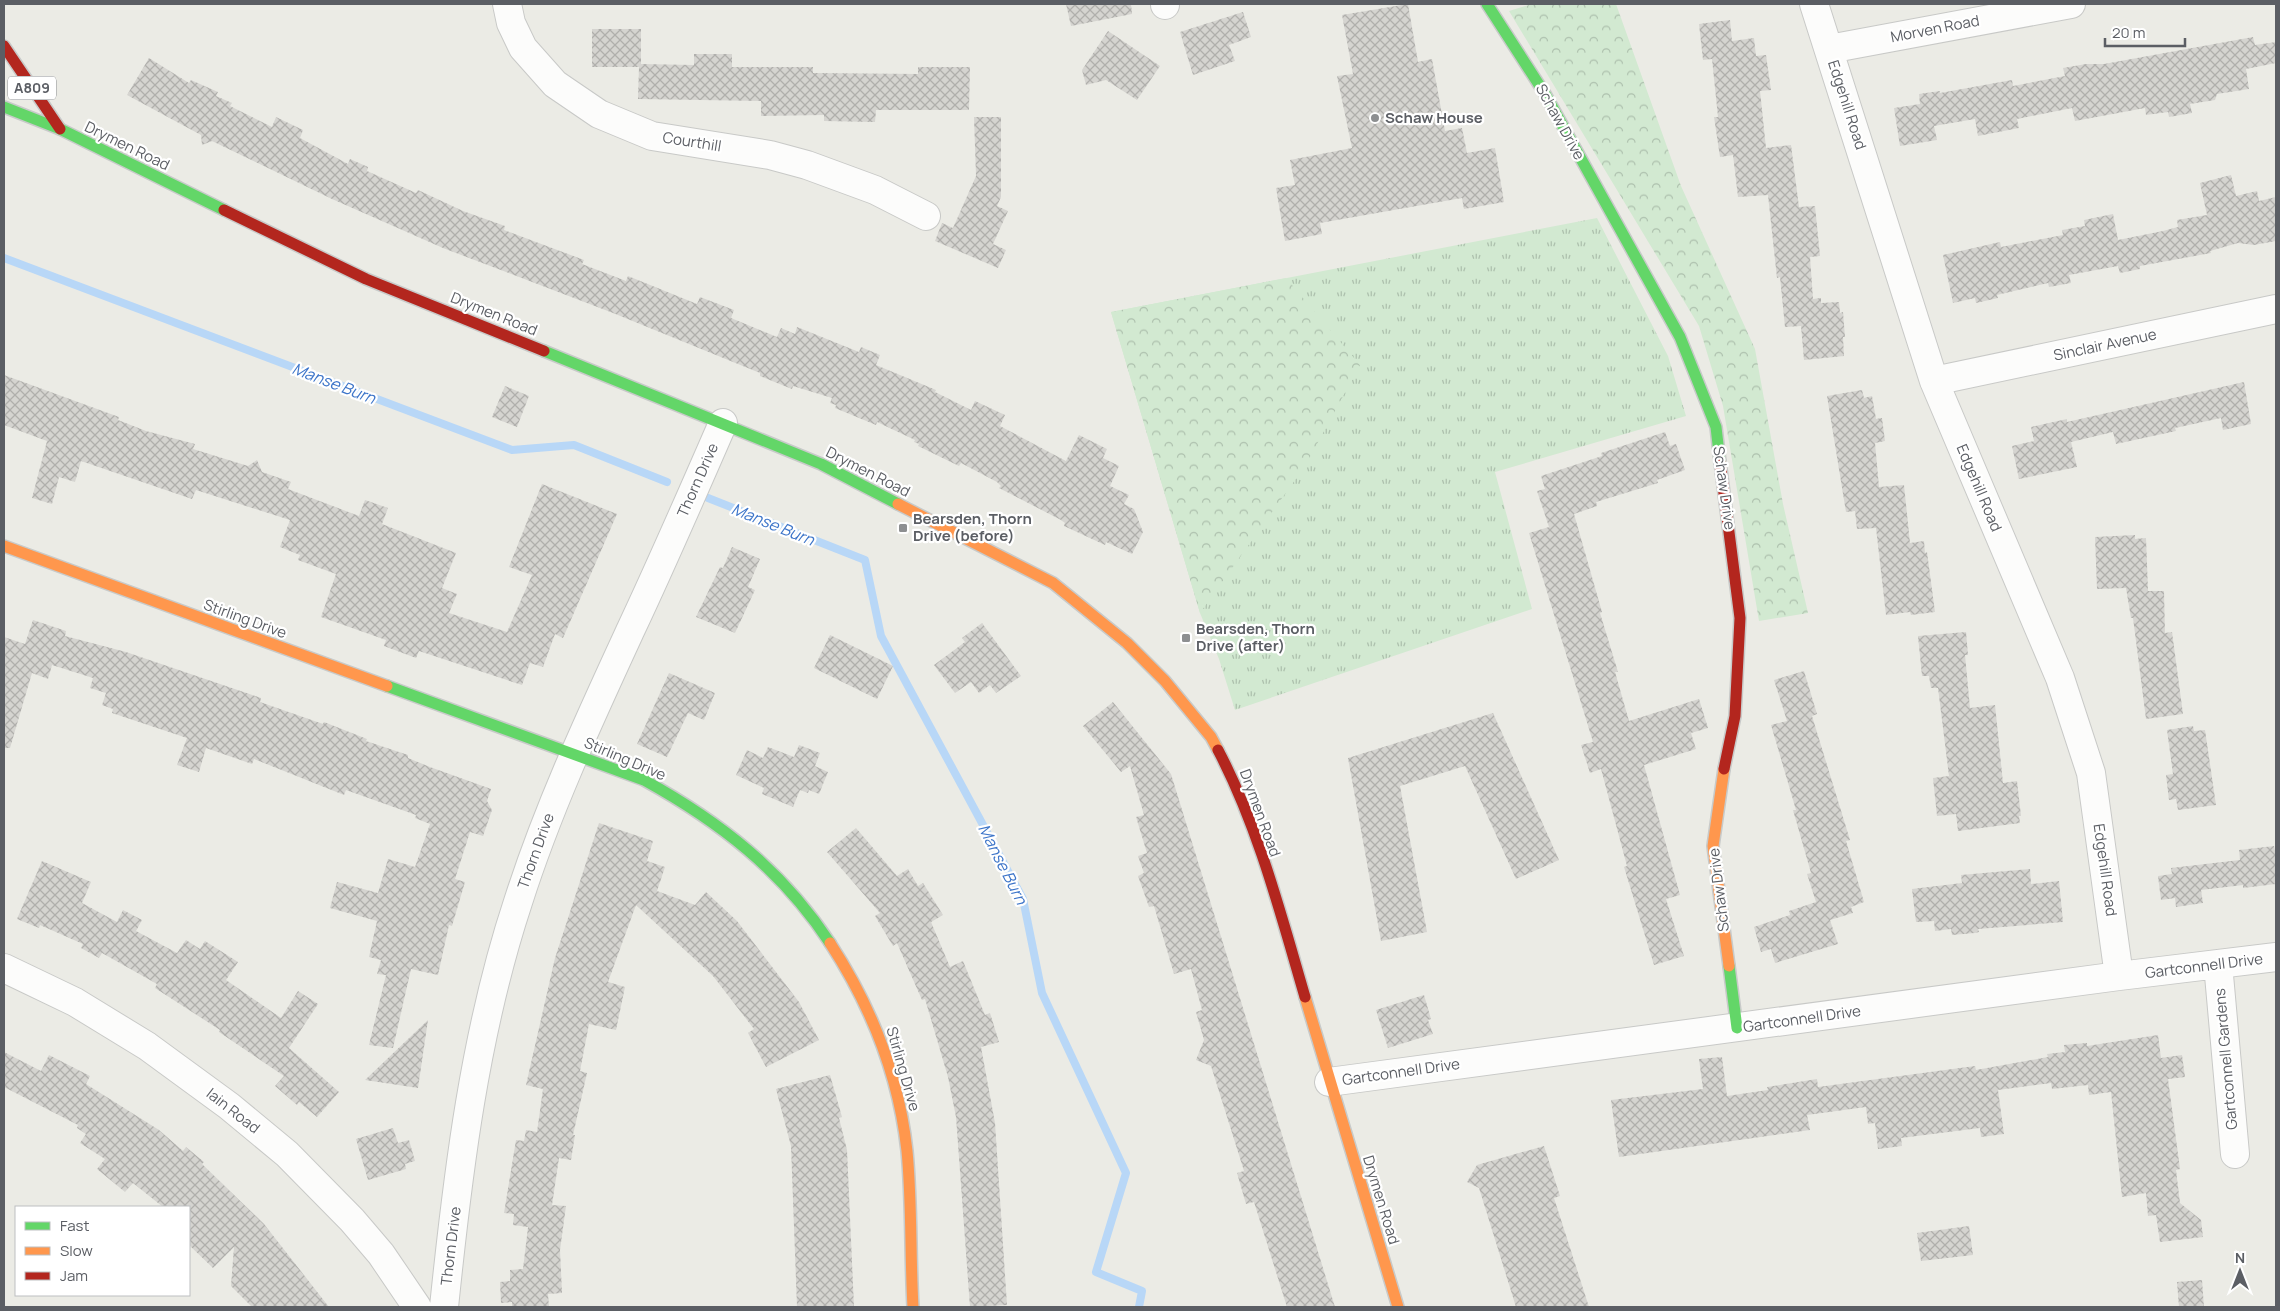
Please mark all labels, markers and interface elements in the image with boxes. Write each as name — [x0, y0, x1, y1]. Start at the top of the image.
street label: Morven Road — [1889, 10, 1981, 47]
scale bar — [2105, 15, 2185, 47]
text: 20 m — [2112, 22, 2145, 43]
street label: Edgehill Road — [1823, 57, 1872, 152]
road number: A809 — [8, 76, 56, 100]
street label: Schaw Drive — [1531, 80, 1590, 164]
place label: Schaw House — [1385, 107, 1483, 128]
marker: Schaw House — [1369, 112, 1381, 124]
street label: Drymen Road — [81, 116, 173, 175]
street label: Courthill — [661, 126, 723, 157]
street label: Drymen Road — [448, 287, 541, 340]
street label: Sinclair Avenue — [2051, 323, 2159, 366]
water label: Manse Burn — [289, 357, 379, 409]
street label: Thorn Drive — [672, 439, 723, 520]
street label: Drymen Road — [822, 441, 914, 502]
street label: Edgehill Road — [1952, 441, 2007, 535]
street label: Schaw Drive — [1708, 445, 1741, 531]
water label: Manse Burn — [728, 497, 818, 551]
place label: Bearsden, Thorn Drive (before) — [913, 508, 1032, 546]
marker: Bearsden, Thorn Drive (before) — [897, 522, 909, 534]
street label: Stirling Drive — [201, 594, 290, 643]
place label: Bearsden, Thorn Drive (after) — [1196, 618, 1315, 656]
marker: Bearsden, Thorn Drive (after) — [1180, 632, 1192, 644]
street label: Stirling Drive — [581, 732, 670, 785]
street label: Drymen Road — [1235, 766, 1286, 860]
street label: Thorn Drive — [512, 810, 559, 892]
water label: Manse Burn — [973, 820, 1033, 908]
street label: Edgehill Road — [2089, 822, 2122, 917]
street label: Schaw Drive — [1703, 847, 1734, 933]
street label: Gartconnell Drive — [2144, 948, 2264, 983]
street label: Gartconnell Gardens — [2209, 987, 2242, 1131]
street label: Gartconnell Drive — [1742, 1000, 1862, 1037]
street label: Stirling Drive — [881, 1024, 926, 1114]
street label: Gartconnell Drive — [1341, 1053, 1461, 1090]
street label: Iain Road — [202, 1083, 265, 1138]
street label: Drymen Road — [1358, 1153, 1405, 1247]
street label: Thorn Drive — [435, 1205, 466, 1286]
legend — [15, 1206, 190, 1296]
text: Fast — [60, 1215, 89, 1236]
text: Slow — [60, 1240, 93, 1261]
north arrow — [2215, 1246, 2265, 1296]
text: N — [2235, 1248, 2245, 1267]
text: Jam — [60, 1265, 88, 1286]

